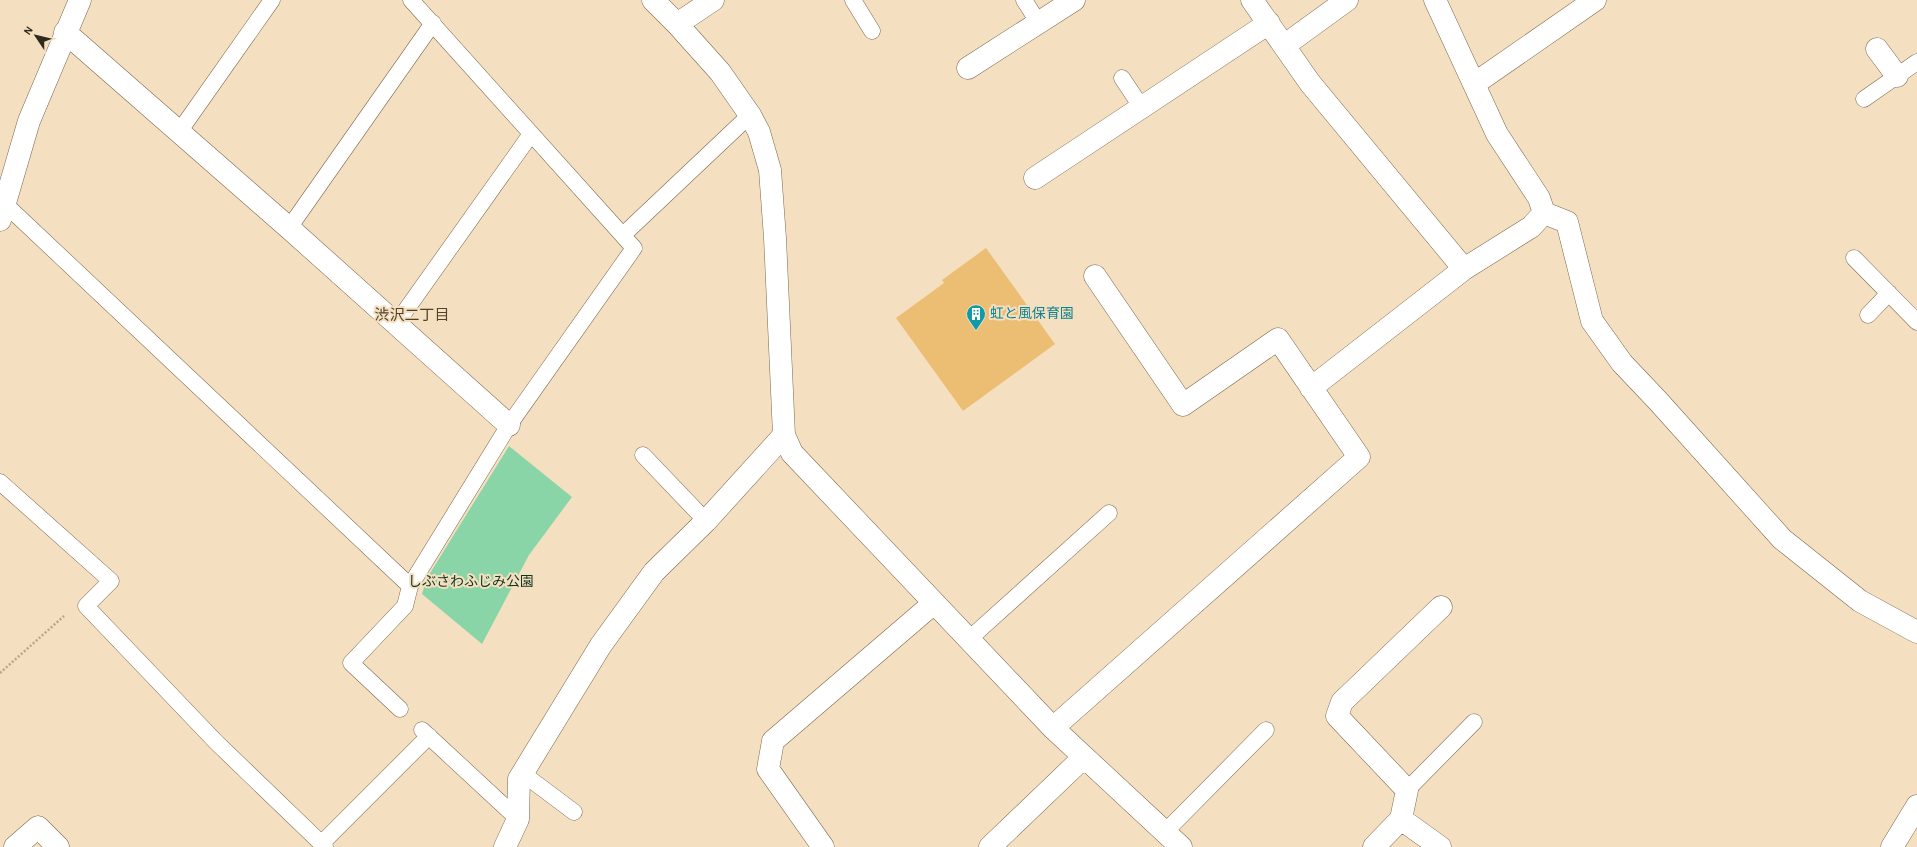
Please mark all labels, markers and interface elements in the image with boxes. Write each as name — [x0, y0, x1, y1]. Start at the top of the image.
north arrow — [16, 16, 56, 56]
text: N — [22, 24, 35, 37]
building icon: 虹と風保育園 — [965, 303, 987, 331]
place label: 虹と風保育園 — [990, 306, 1074, 321]
district label: 渋沢二丁目 — [374, 307, 450, 323]
park label: しぶさわふじみ公園 — [408, 574, 534, 589]

